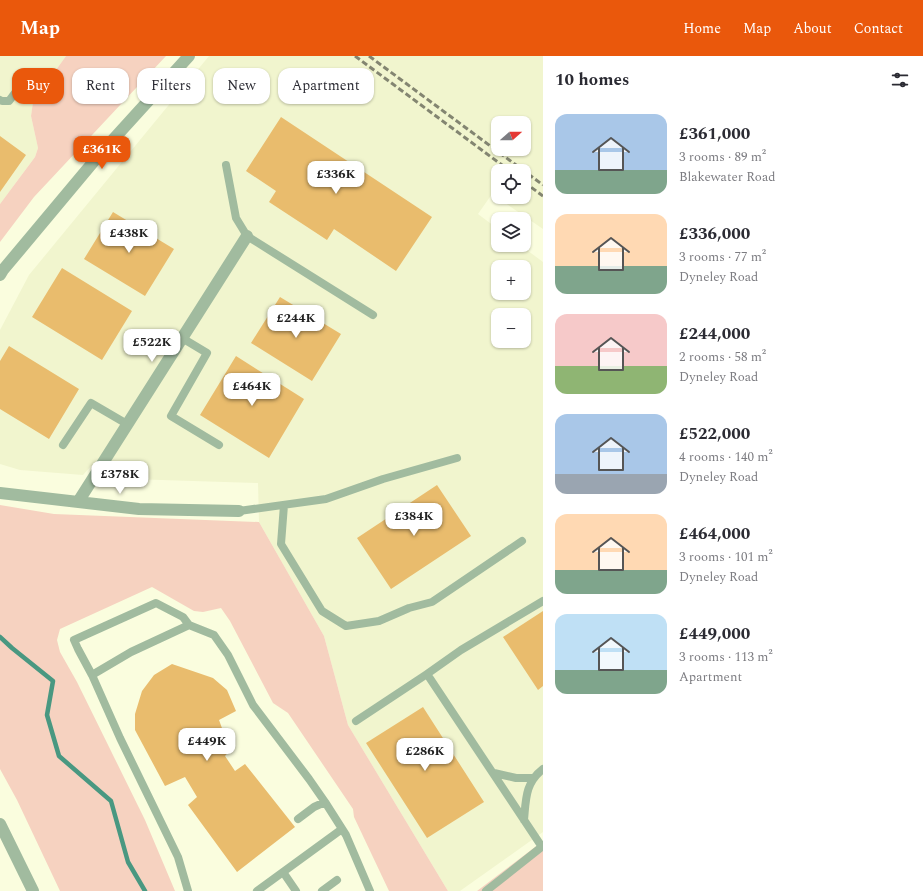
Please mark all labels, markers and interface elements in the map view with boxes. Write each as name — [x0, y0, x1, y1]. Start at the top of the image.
text: Map — [20, 14, 60, 43]
text: Home — [683, 18, 721, 39]
text: Map — [743, 18, 771, 39]
text: About — [793, 18, 832, 39]
text: Contact — [854, 18, 903, 39]
text: 10 homes — [555, 67, 629, 93]
chip: Buy — [12, 68, 64, 104]
chip: Rent — [72, 68, 129, 104]
chip: Filters — [137, 68, 205, 104]
chip: New — [213, 68, 270, 104]
chip: Apartment — [278, 68, 374, 104]
icon: filters — [889, 69, 911, 91]
north arrow — [491, 116, 531, 156]
map controls — [491, 116, 531, 348]
text: £361,000 — [679, 121, 750, 147]
icon: home — [587, 130, 635, 178]
pin: £361K — [74, 136, 130, 170]
text: £361K — [82, 139, 122, 159]
text: 3 rooms · 89 m² — [679, 147, 766, 167]
pin: £336K — [308, 161, 364, 195]
text: £336K — [316, 164, 356, 184]
button: locate — [491, 164, 531, 204]
text: Blakewater Road — [679, 167, 776, 187]
button: layers — [491, 212, 531, 252]
pin: £438K — [101, 220, 157, 254]
text: £336,000 — [679, 221, 750, 247]
text: £438K — [109, 223, 149, 243]
icon: home — [587, 230, 635, 278]
text: 3 rooms · 77 m² — [679, 247, 766, 267]
button: + — [491, 260, 531, 300]
text: Dyneley Road — [679, 267, 758, 287]
pin: £244K — [268, 305, 324, 339]
text: £244K — [276, 308, 316, 328]
button: − — [491, 308, 531, 348]
text: £244,000 — [679, 321, 750, 347]
pin: £522K — [124, 329, 180, 363]
icon: home — [587, 330, 635, 378]
text: £522K — [132, 332, 172, 352]
text: 2 rooms · 58 m² — [679, 347, 766, 367]
text: Dyneley Road — [679, 367, 758, 387]
pin: £464K — [224, 373, 280, 407]
text: £464K — [232, 376, 272, 396]
text: £522,000 — [679, 421, 750, 447]
icon: home — [587, 430, 635, 478]
text: 4 rooms · 140 m² — [679, 447, 773, 467]
pin: £378K — [92, 461, 148, 495]
text: £378K — [100, 464, 140, 484]
text: Dyneley Road — [679, 467, 758, 487]
pin: £384K — [386, 503, 442, 537]
text: £384K — [394, 506, 434, 526]
text: £464,000 — [679, 521, 750, 547]
icon: home — [587, 530, 635, 578]
text: 3 rooms · 101 m² — [679, 547, 773, 567]
text: Dyneley Road — [679, 567, 758, 587]
text: £449,000 — [679, 621, 750, 647]
icon: home — [587, 630, 635, 678]
text: 3 rooms · 113 m² — [679, 647, 773, 667]
text: Apartment — [679, 667, 742, 687]
pin: £449K — [179, 728, 235, 762]
text: £449K — [187, 731, 227, 751]
pin: £286K — [397, 738, 453, 772]
text: £286K — [405, 741, 445, 761]

